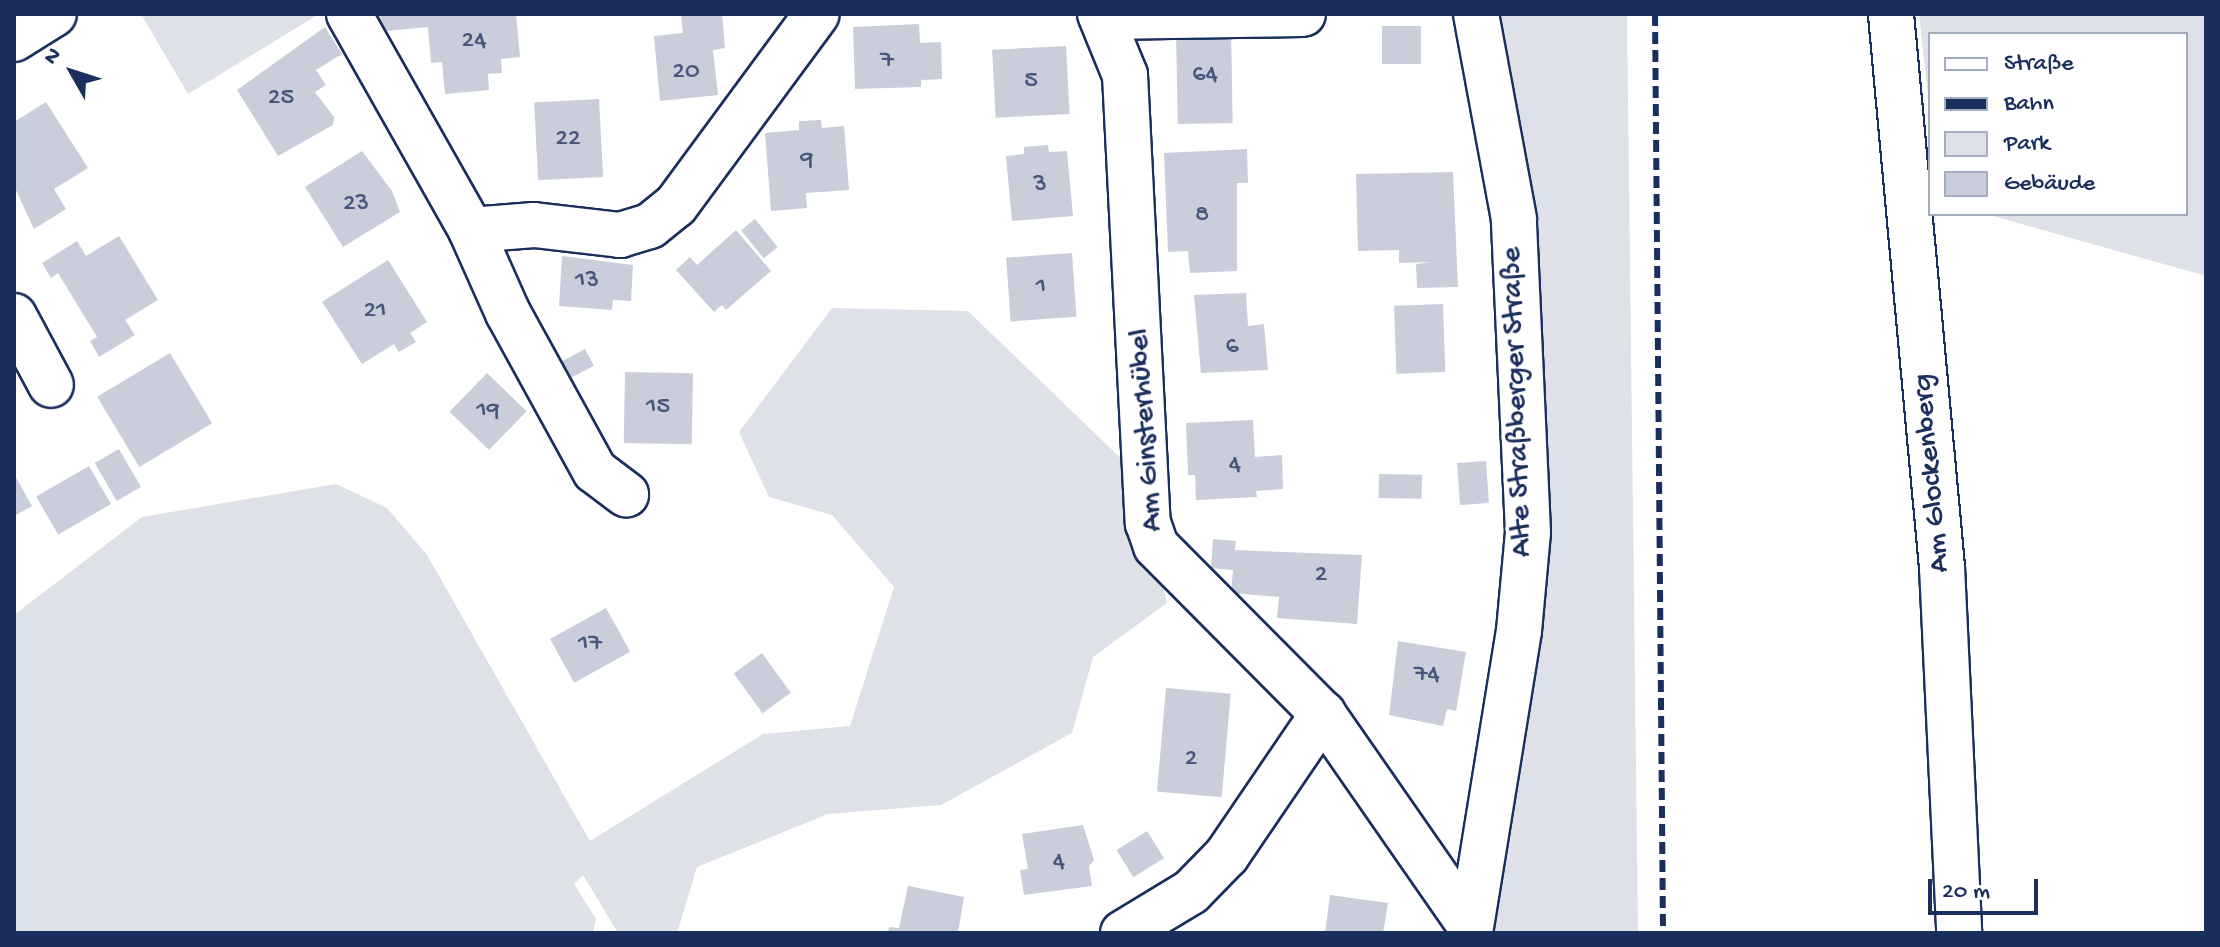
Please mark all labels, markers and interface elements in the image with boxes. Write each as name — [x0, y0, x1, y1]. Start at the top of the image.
house number: 24 — [461, 26, 487, 58]
north arrow — [32, 32, 112, 112]
legend — [1928, 32, 2188, 216]
text: N — [39, 43, 68, 71]
house number: 7 — [880, 46, 894, 78]
text: Straße — [2004, 50, 2074, 79]
house number: 20 — [672, 57, 700, 89]
house number: 64 — [1192, 60, 1218, 92]
house number: 5 — [1024, 66, 1038, 98]
house number: 25 — [268, 83, 294, 115]
text: Bahn — [2004, 90, 2054, 119]
house number: 22 — [555, 124, 581, 156]
text: Park — [2004, 130, 2050, 159]
house number: 9 — [800, 145, 814, 177]
house number: 3 — [1033, 170, 1047, 202]
text: Gebäude — [2004, 170, 2095, 199]
house number: 23 — [343, 189, 369, 221]
house number: 8 — [1195, 200, 1209, 232]
street label: Alte Straßberger Straße — [1496, 246, 1542, 558]
house number: 13 — [575, 266, 599, 298]
house number: 1 — [1036, 272, 1046, 304]
house number: 21 — [363, 296, 387, 328]
street label: Am Ginsterhübel — [1123, 327, 1173, 533]
house number: 6 — [1225, 332, 1239, 364]
street label: Am Glockenberg — [1906, 372, 1960, 574]
house number: 15 — [646, 392, 670, 424]
house number: 19 — [476, 396, 500, 428]
house number: 4 — [1229, 450, 1241, 482]
house number: 2 — [1315, 560, 1327, 592]
house number: 17 — [578, 629, 602, 661]
house number: 74 — [1414, 660, 1440, 692]
house number: 2 — [1185, 744, 1197, 776]
house number: 4 — [1053, 847, 1065, 879]
scale bar — [1932, 863, 2042, 913]
text: 20 m — [1942, 878, 1990, 907]

